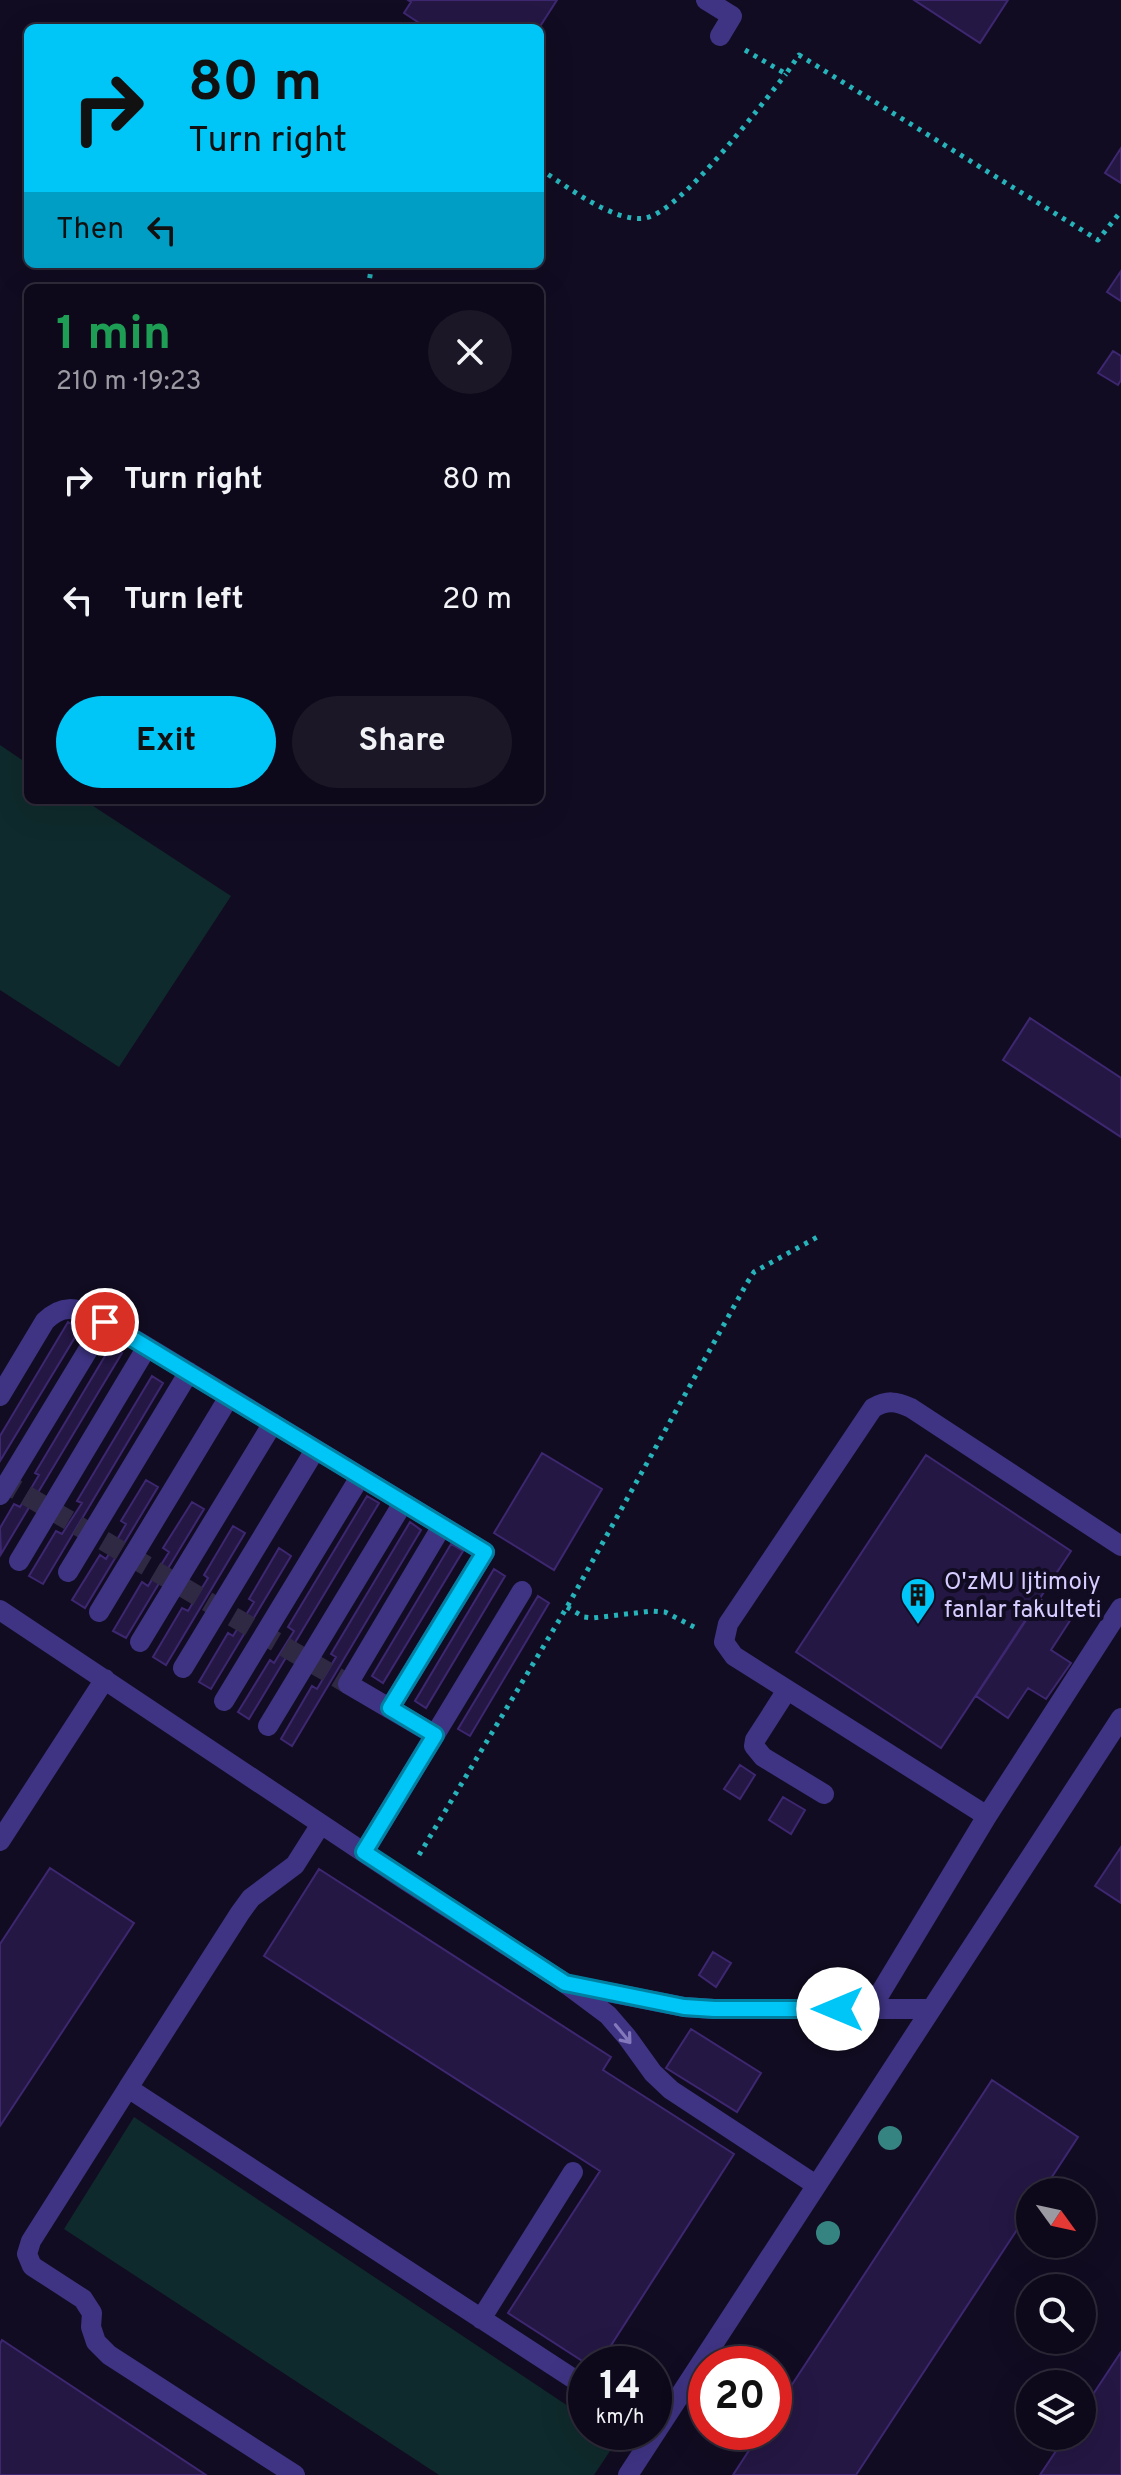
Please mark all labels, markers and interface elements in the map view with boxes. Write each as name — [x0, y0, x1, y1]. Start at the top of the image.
text: 80 m — [188, 50, 322, 120]
icon: right — [56, 56, 160, 160]
text: Turn right — [188, 119, 347, 165]
icon: left — [140, 208, 184, 252]
text: Then — [56, 212, 124, 249]
text: 1 min — [56, 306, 171, 366]
button: close — [428, 310, 512, 394]
text: 210 m · 19:23 — [56, 366, 201, 399]
icon: right — [56, 458, 100, 502]
text: Turn right — [124, 462, 262, 499]
text: 80 m — [442, 462, 512, 499]
icon: left — [56, 578, 100, 622]
text: Turn left — [124, 582, 244, 619]
text: 20 m — [442, 582, 512, 619]
button: Exit — [56, 696, 276, 788]
button: Share — [292, 696, 512, 788]
pin — [71, 1288, 139, 1356]
icon: arrive — [83, 1300, 127, 1344]
place label: O'zMU Ijtimoiy fanlar fakulteti — [944, 1568, 1102, 1626]
building icon: O'zMU Ijtimoiy fanlar fakulteti — [899, 1576, 937, 1626]
position arrow — [796, 1967, 880, 2051]
one-way arrow — [614, 2023, 632, 2044]
north arrow — [1016, 2178, 1096, 2258]
map controls — [1016, 2178, 1096, 2450]
button: search — [1016, 2274, 1096, 2354]
speed limit sign: 20 — [688, 2346, 792, 2450]
text: 14 — [599, 2363, 641, 2413]
button: layers — [1016, 2370, 1096, 2450]
text: km/h — [596, 2405, 644, 2431]

